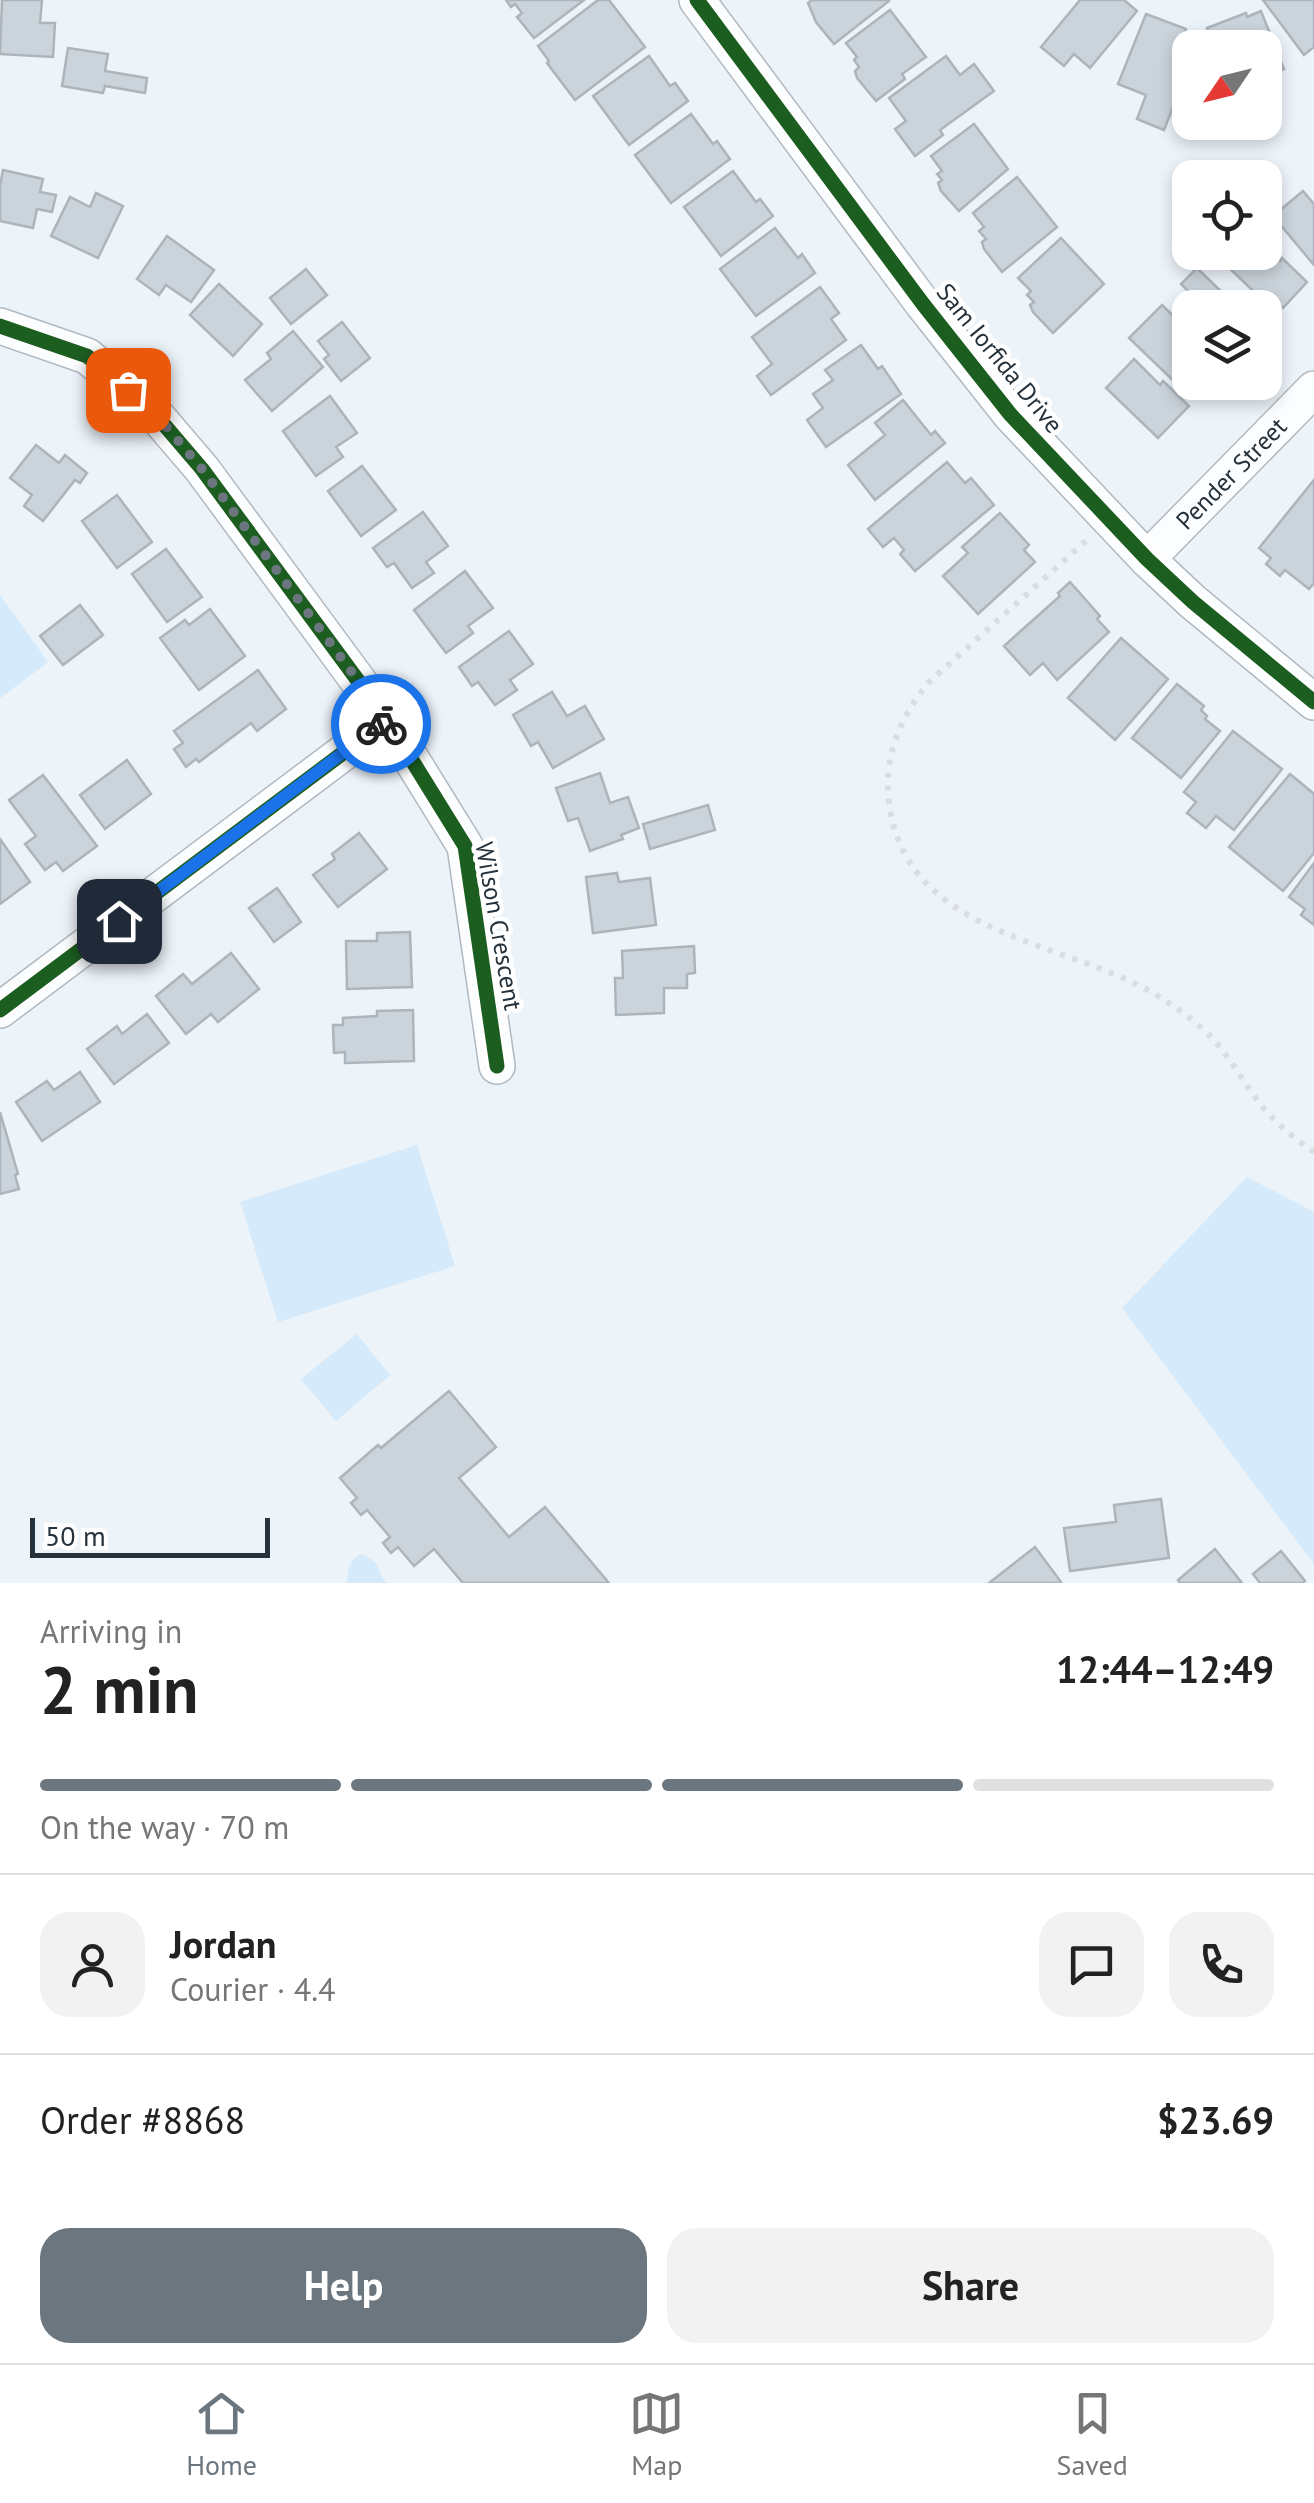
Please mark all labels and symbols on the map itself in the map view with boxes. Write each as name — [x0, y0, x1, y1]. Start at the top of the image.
north arrow — [1172, 30, 1282, 140]
street label: Sam Iorfida Drive — [930, 276, 1070, 440]
pin — [86, 348, 171, 433]
street label: Pender Street — [1169, 410, 1294, 536]
courier — [331, 674, 431, 774]
street label: Wilson Crescent — [468, 839, 530, 1013]
pin — [77, 879, 162, 964]
scale bar — [30, 1513, 270, 1558]

